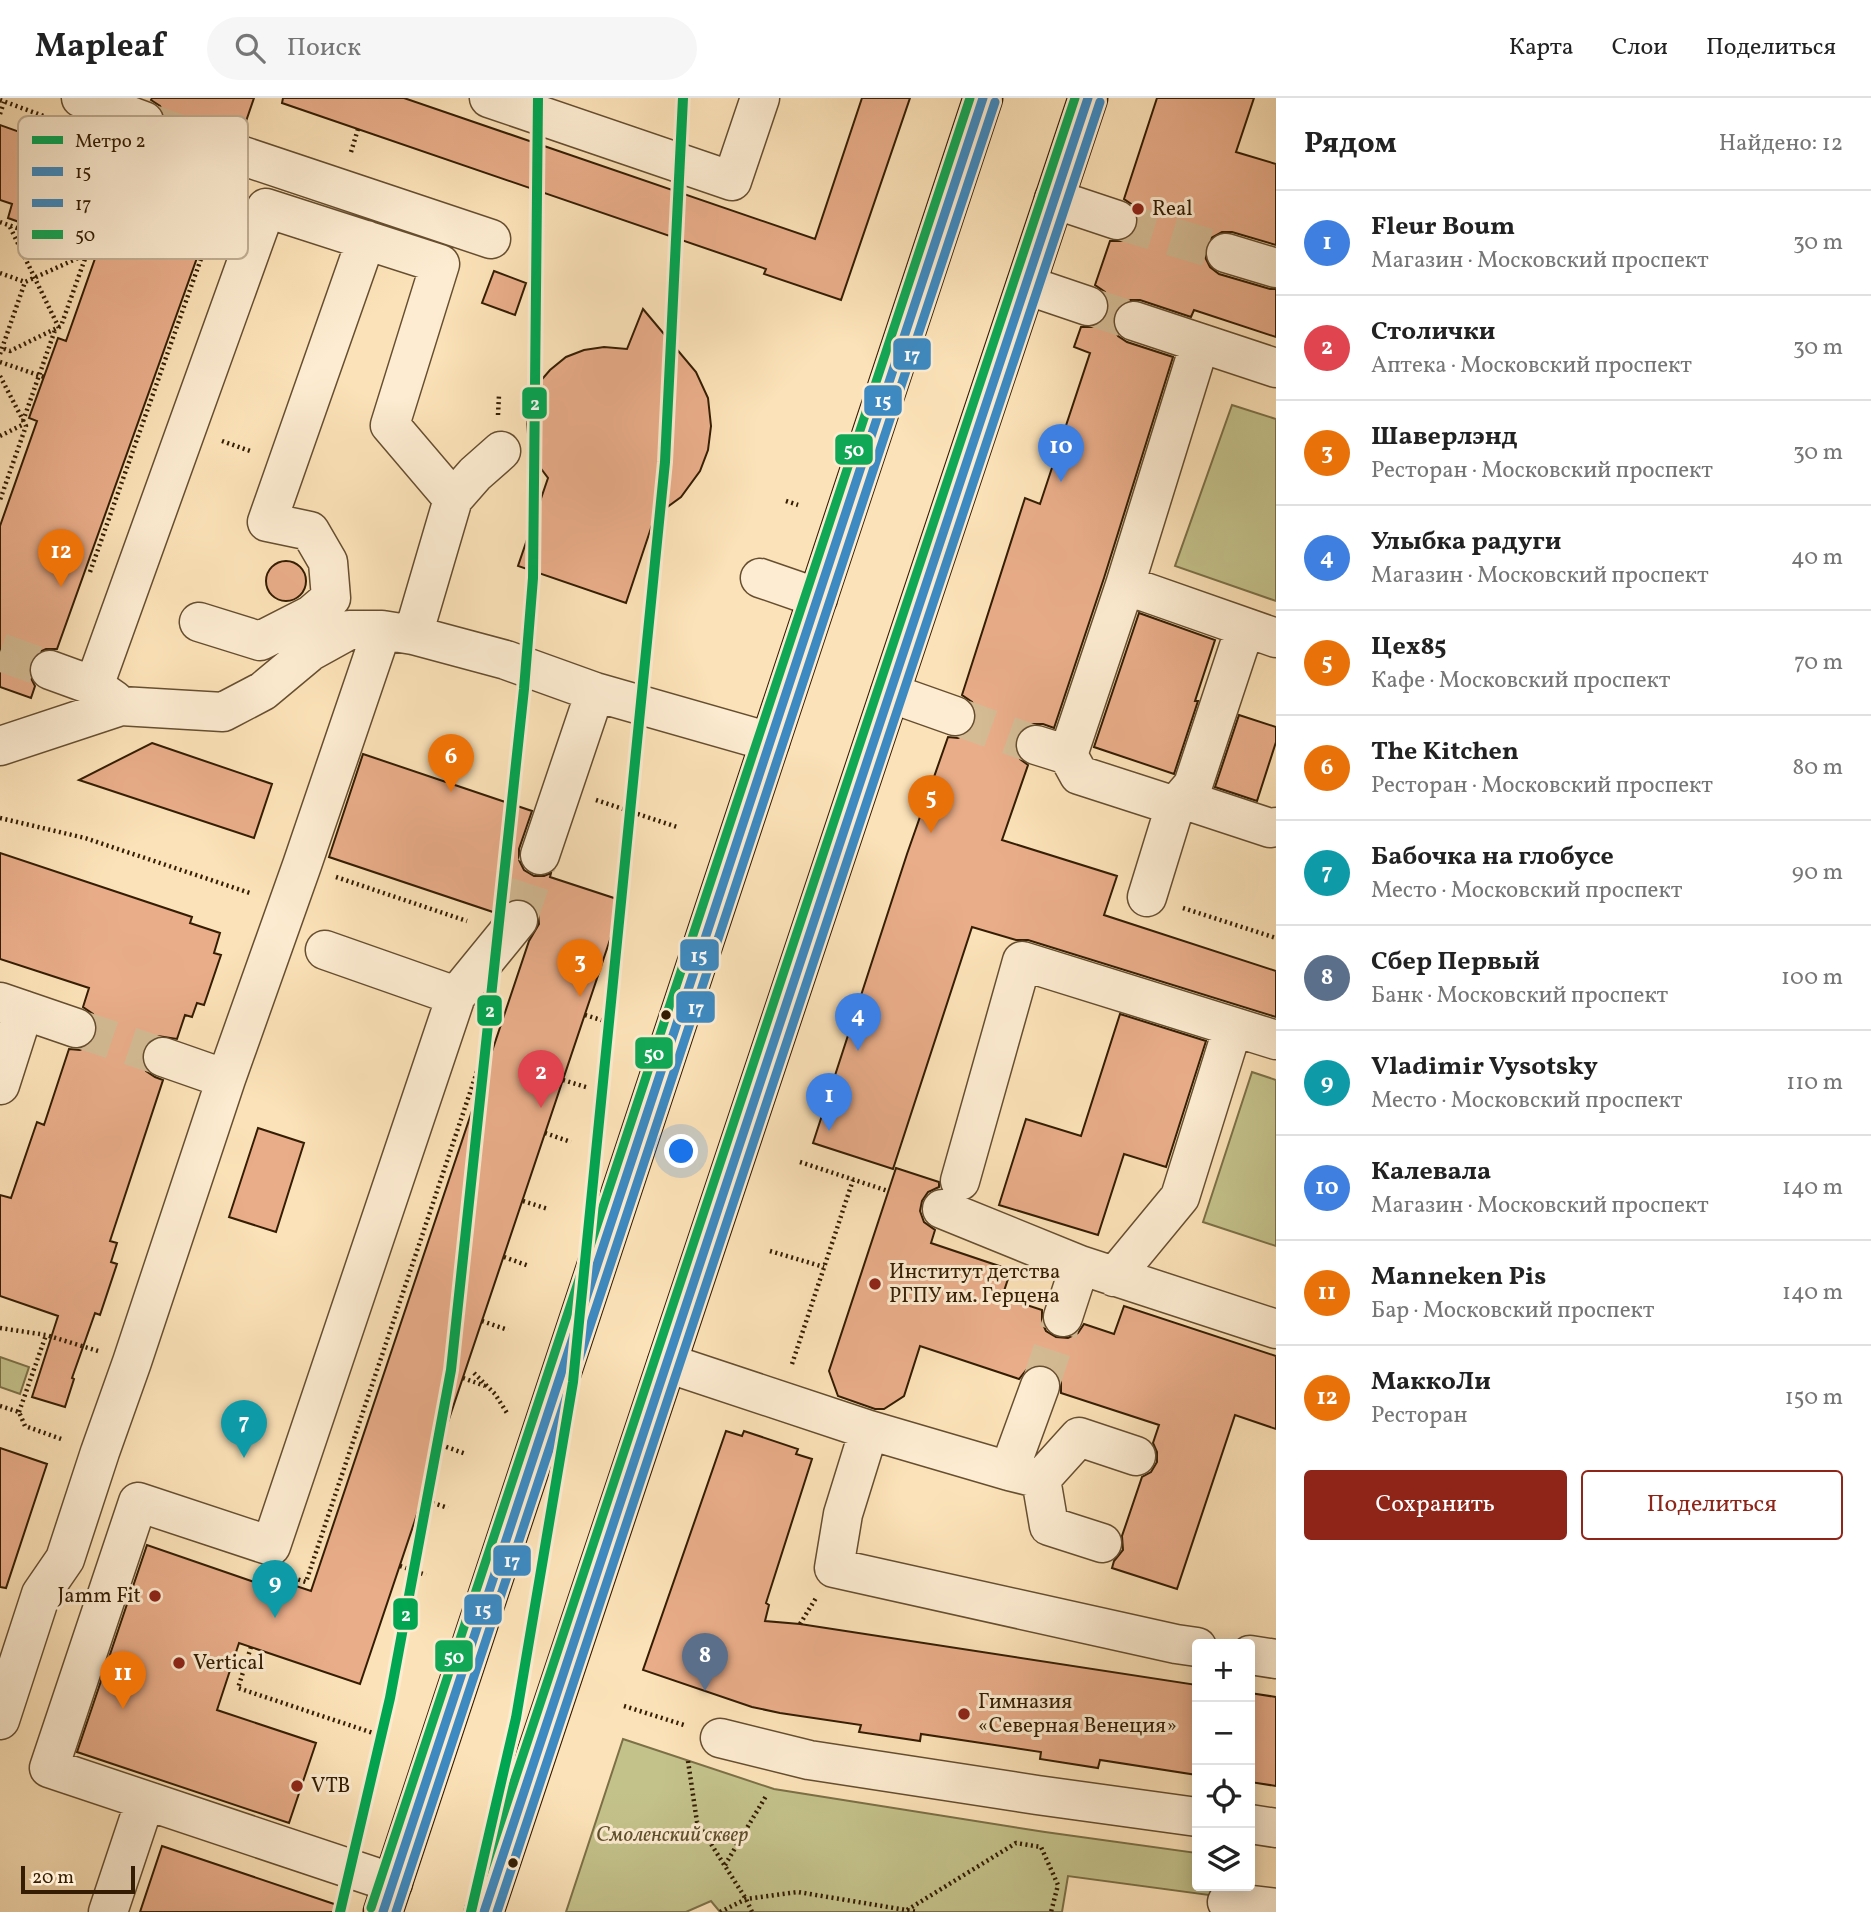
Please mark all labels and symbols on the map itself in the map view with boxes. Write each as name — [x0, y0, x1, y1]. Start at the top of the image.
legend — [18, 116, 248, 259]
text: Метро 2 — [75, 129, 146, 155]
text: 15 — [75, 160, 92, 186]
text: 17 — [75, 192, 92, 218]
place label: Real — [1152, 195, 1193, 224]
marker: Real — [1130, 201, 1146, 217]
text: 50 — [75, 223, 95, 249]
line badge: 17 — [892, 337, 932, 371]
text: 17 — [904, 343, 920, 369]
line badge: 15 — [863, 384, 903, 417]
line badge: 2 — [521, 386, 548, 420]
text: 15 — [875, 389, 891, 415]
text: 2 — [530, 392, 540, 418]
pin: 10 — [1038, 424, 1084, 482]
line badge: 50 — [834, 433, 874, 466]
text: 50 — [844, 438, 865, 464]
pin: 12 — [38, 529, 84, 587]
pin: 6 — [428, 734, 474, 792]
pin: 5 — [908, 775, 954, 833]
line badge: 15 — [679, 938, 720, 972]
pin: 3 — [557, 939, 603, 997]
text: 15 — [691, 944, 707, 970]
line badge: 17 — [675, 990, 716, 1024]
pin: 4 — [835, 993, 881, 1051]
line badge: 2 — [476, 994, 503, 1027]
text: 17 — [688, 996, 704, 1022]
text: 2 — [485, 999, 495, 1025]
unlabelled marker — [659, 1008, 673, 1022]
line badge: 50 — [634, 1036, 674, 1070]
text: 50 — [644, 1042, 665, 1068]
pin: 2 — [518, 1050, 564, 1108]
pin: 1 — [806, 1073, 852, 1131]
your location — [664, 1134, 698, 1168]
place label: Институт детства РГПУ им. Герцена — [889, 1258, 1060, 1311]
marker: Институт детства РГПУ им. Герцена — [867, 1276, 883, 1292]
pin: 7 — [221, 1400, 267, 1458]
line badge: 17 — [492, 1544, 532, 1577]
text: 17 — [504, 1549, 520, 1575]
pin: 9 — [252, 1560, 298, 1618]
place label: Jamm Fit — [57, 1582, 141, 1611]
marker: Jamm Fit — [147, 1588, 163, 1604]
line badge: 15 — [463, 1593, 503, 1626]
line badge: 2 — [392, 1597, 419, 1631]
text: 15 — [475, 1598, 491, 1624]
text: 2 — [401, 1603, 411, 1629]
pin: 8 — [682, 1633, 728, 1691]
line badge: 50 — [434, 1639, 474, 1673]
text: 50 — [444, 1645, 465, 1671]
place label: Vertical — [193, 1649, 264, 1678]
pin: 11 — [100, 1651, 146, 1709]
marker: Vertical — [171, 1655, 187, 1671]
place label: Гимназия «Северная Венеция» — [978, 1688, 1177, 1741]
marker: Гимназия «Северная Венеция» — [956, 1706, 972, 1722]
place label: VTB — [311, 1772, 350, 1801]
marker: VTB — [289, 1778, 305, 1794]
park label: Смоленский сквер — [596, 1821, 748, 1850]
unlabelled marker — [506, 1856, 520, 1870]
scale bar — [21, 1863, 135, 1895]

